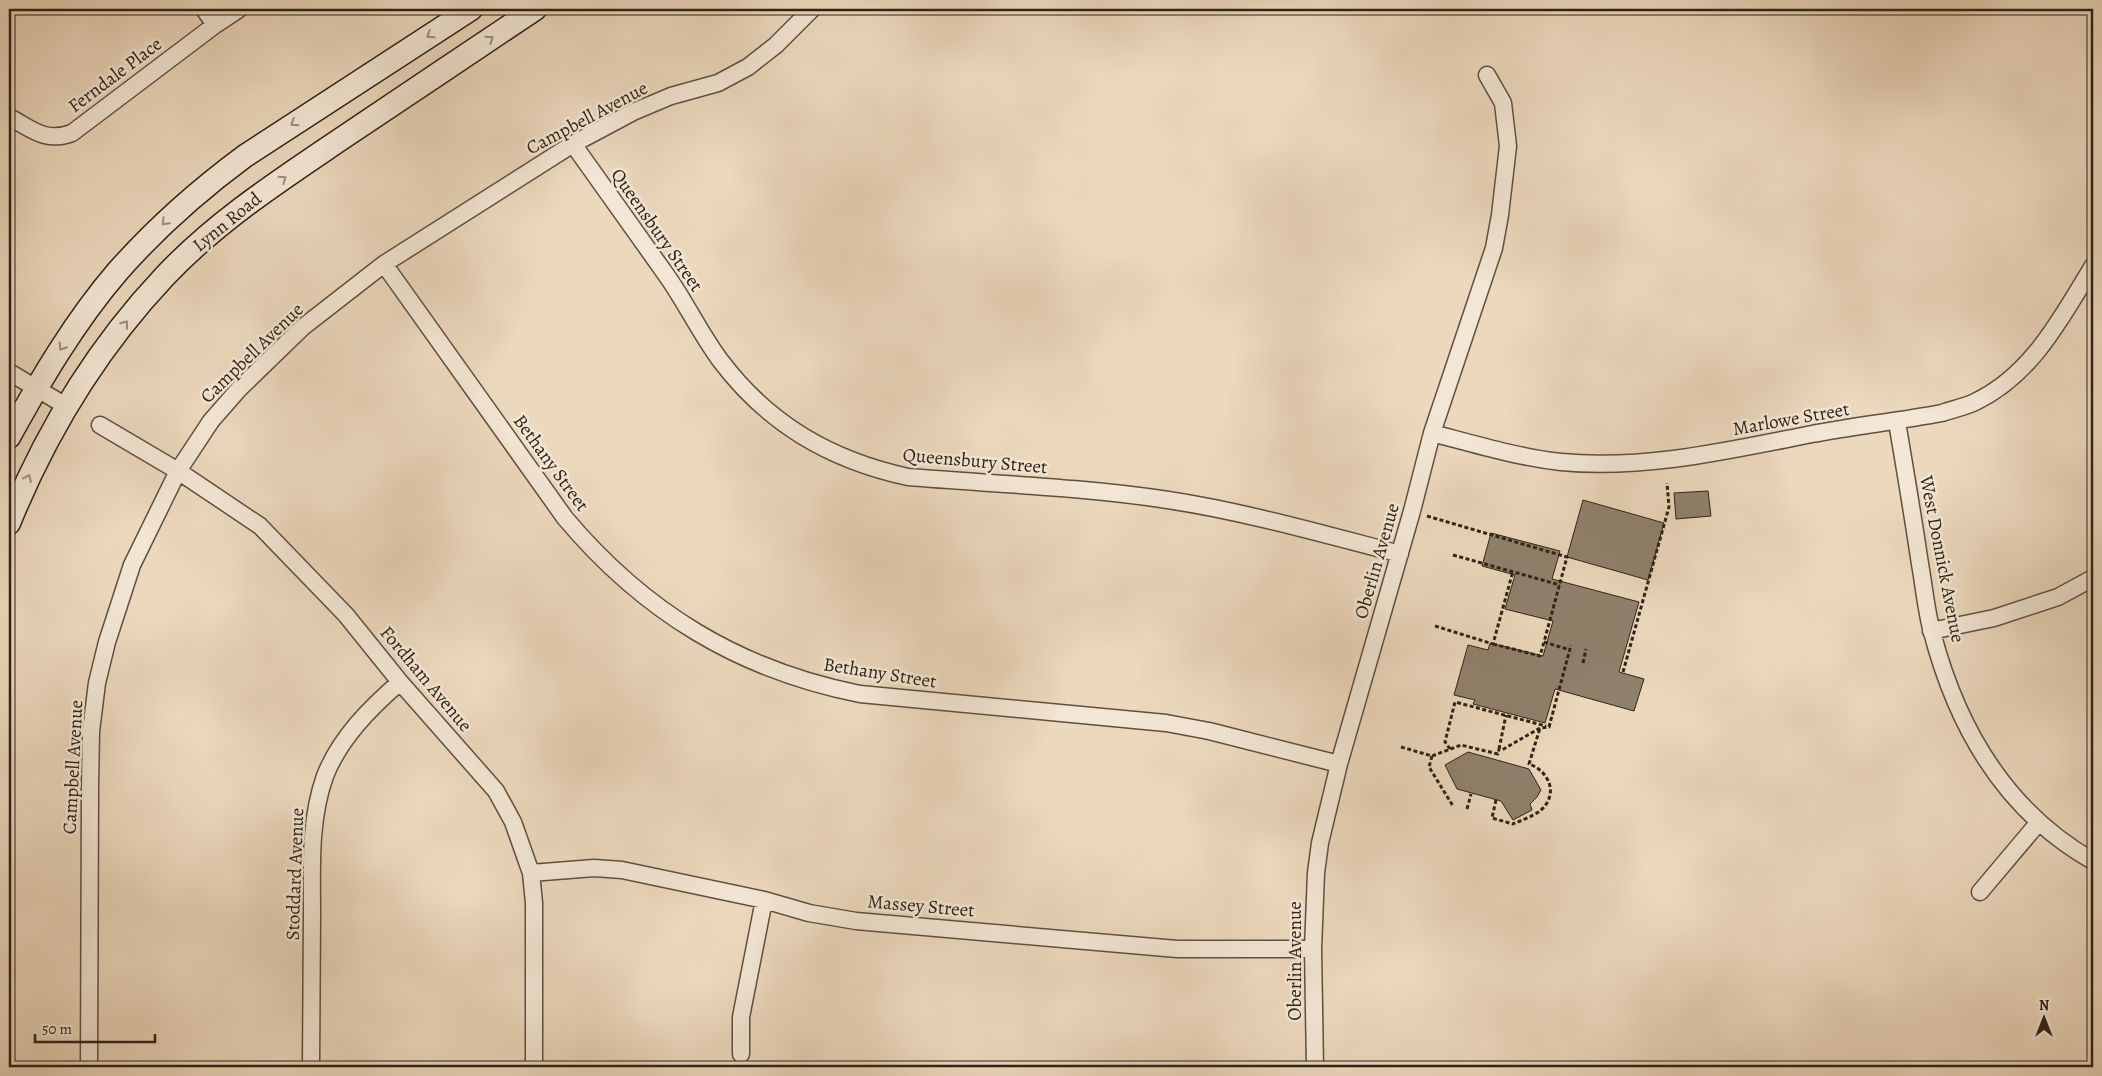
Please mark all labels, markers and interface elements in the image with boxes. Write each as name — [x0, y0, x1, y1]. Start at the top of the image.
one-way arrow — [427, 29, 436, 38]
street label: Ferndale Place — [63, 31, 167, 119]
one-way arrow — [484, 36, 494, 45]
street label: Campbell Avenue — [522, 75, 652, 161]
one-way arrow — [290, 117, 299, 126]
street label: Queensbury Street — [605, 163, 709, 297]
one-way arrow — [277, 176, 286, 185]
street label: Lynn Road — [187, 186, 268, 258]
one-way arrow — [162, 216, 171, 225]
street label: Campbell Avenue — [195, 297, 309, 409]
one-way arrow — [120, 320, 129, 329]
one-way arrow — [59, 342, 68, 351]
street label: Marlowe Street — [1731, 396, 1851, 442]
street label: Bethany Street — [507, 409, 595, 517]
street label: Queensbury Street — [902, 442, 1048, 480]
street label: West Donnick Avenue — [1913, 472, 1971, 645]
one-way arrow — [22, 474, 32, 483]
street label: Oberlin Avenue — [1348, 500, 1406, 622]
street label: Fordham Avenue — [374, 621, 478, 737]
street label: Bethany Street — [822, 651, 938, 695]
street label: Campbell Avenue — [57, 699, 89, 835]
street label: Stoddard Avenue — [280, 807, 310, 941]
street label: Massey Street — [866, 888, 976, 924]
street label: Oberlin Avenue — [1282, 901, 1308, 1021]
north arrow — [2020, 994, 2070, 1044]
text: N — [2039, 996, 2049, 1015]
scale bar — [35, 1011, 155, 1043]
text: 50 m — [42, 1019, 72, 1039]

